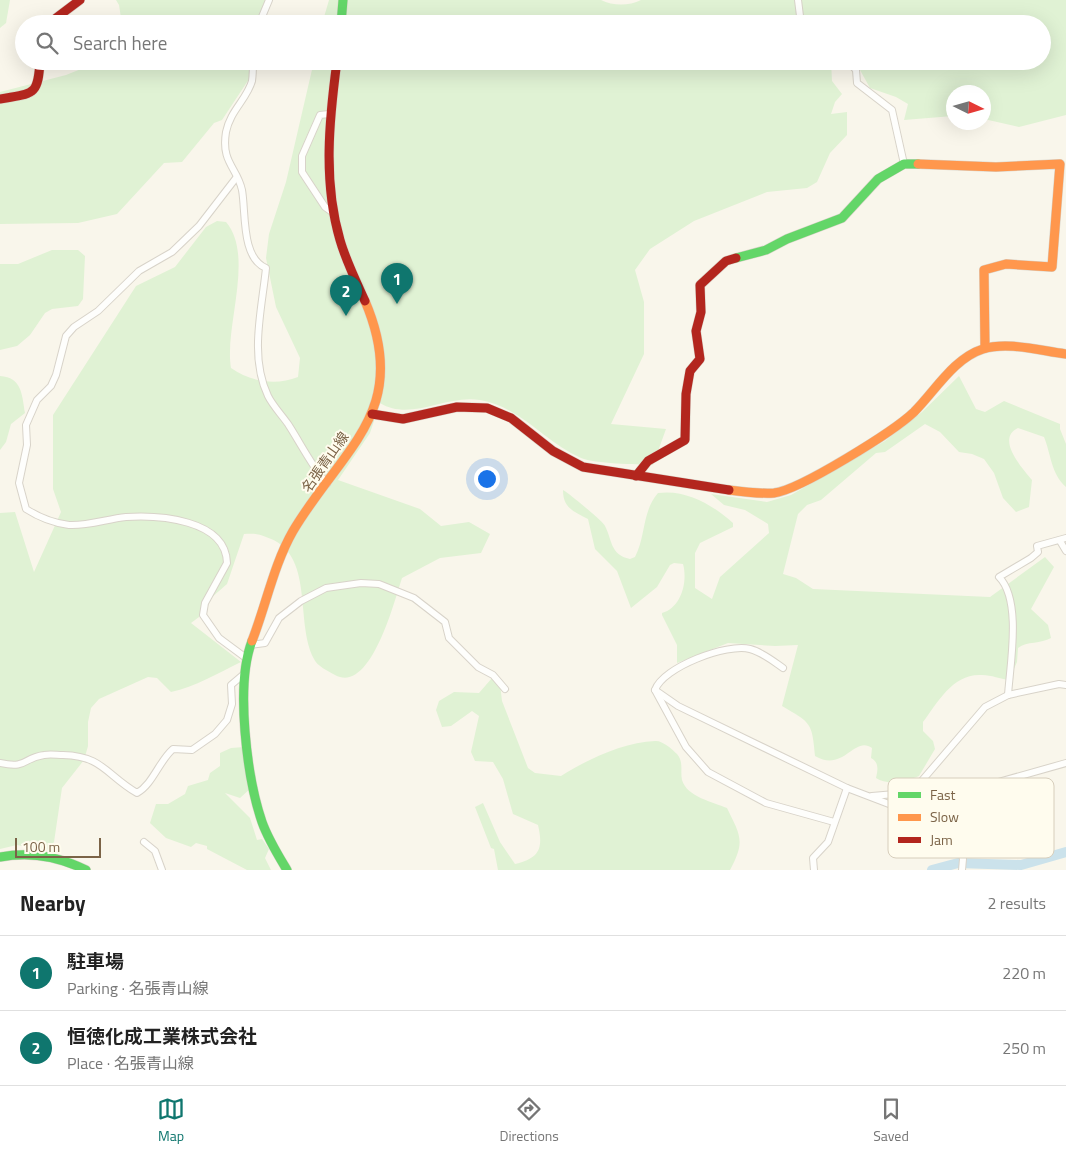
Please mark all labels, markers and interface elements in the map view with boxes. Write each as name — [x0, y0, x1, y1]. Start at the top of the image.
search box — [15, 15, 1051, 70]
text: Search here — [73, 28, 167, 57]
icon: search — [33, 29, 61, 57]
north arrow — [946, 85, 991, 130]
pin: 1 — [381, 263, 413, 304]
pin: 2 — [330, 275, 362, 316]
street label: 名張青山線 — [296, 427, 353, 496]
your location — [474, 466, 500, 492]
legend — [888, 778, 1054, 858]
text: Fast — [930, 784, 955, 805]
text: Slow — [930, 806, 959, 827]
text: Jam — [930, 829, 953, 850]
scale bar — [15, 835, 101, 858]
text: 100 m — [22, 836, 60, 857]
text: Nearby — [20, 887, 85, 919]
text: 2 results — [987, 891, 1046, 915]
text: 駐車場 — [67, 946, 124, 975]
text: 1 — [32, 961, 40, 985]
text: 220 m — [1002, 961, 1046, 985]
text: Parking · 名張青山線 — [67, 976, 208, 1000]
text: 恒徳化成工業株式会社 — [67, 1021, 257, 1050]
text: 2 — [32, 1036, 40, 1060]
text: 250 m — [1002, 1036, 1046, 1060]
text: Place · 名張青山線 — [67, 1051, 194, 1075]
tab: Map — [157, 1095, 185, 1146]
tab: Directions — [499, 1095, 559, 1146]
tab: Saved — [873, 1095, 909, 1146]

